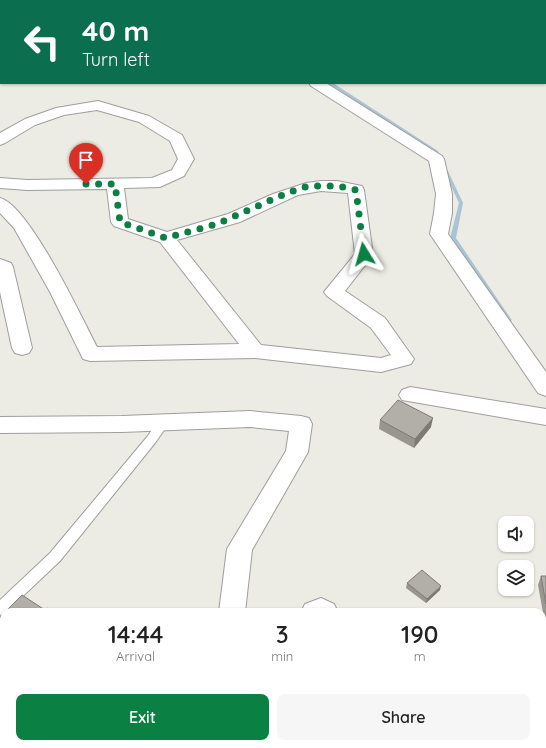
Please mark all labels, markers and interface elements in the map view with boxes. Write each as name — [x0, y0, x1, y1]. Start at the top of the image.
text: 40 m — [82, 13, 149, 48]
icon: left — [16, 16, 68, 68]
text: Turn left — [82, 48, 150, 71]
pin — [69, 143, 103, 184]
icon: arrive — [75, 149, 97, 171]
position arrow — [343, 233, 385, 275]
map controls — [498, 516, 534, 596]
button: sound — [498, 516, 534, 552]
button: layers — [498, 560, 534, 596]
text: 14:44 — [108, 619, 163, 649]
text: 3 — [276, 619, 289, 649]
text: 190 — [401, 619, 438, 649]
text: Arrival — [116, 648, 155, 664]
text: min — [271, 648, 293, 664]
text: m — [414, 648, 426, 664]
button: Exit — [16, 694, 269, 740]
button: Share — [277, 694, 530, 740]

